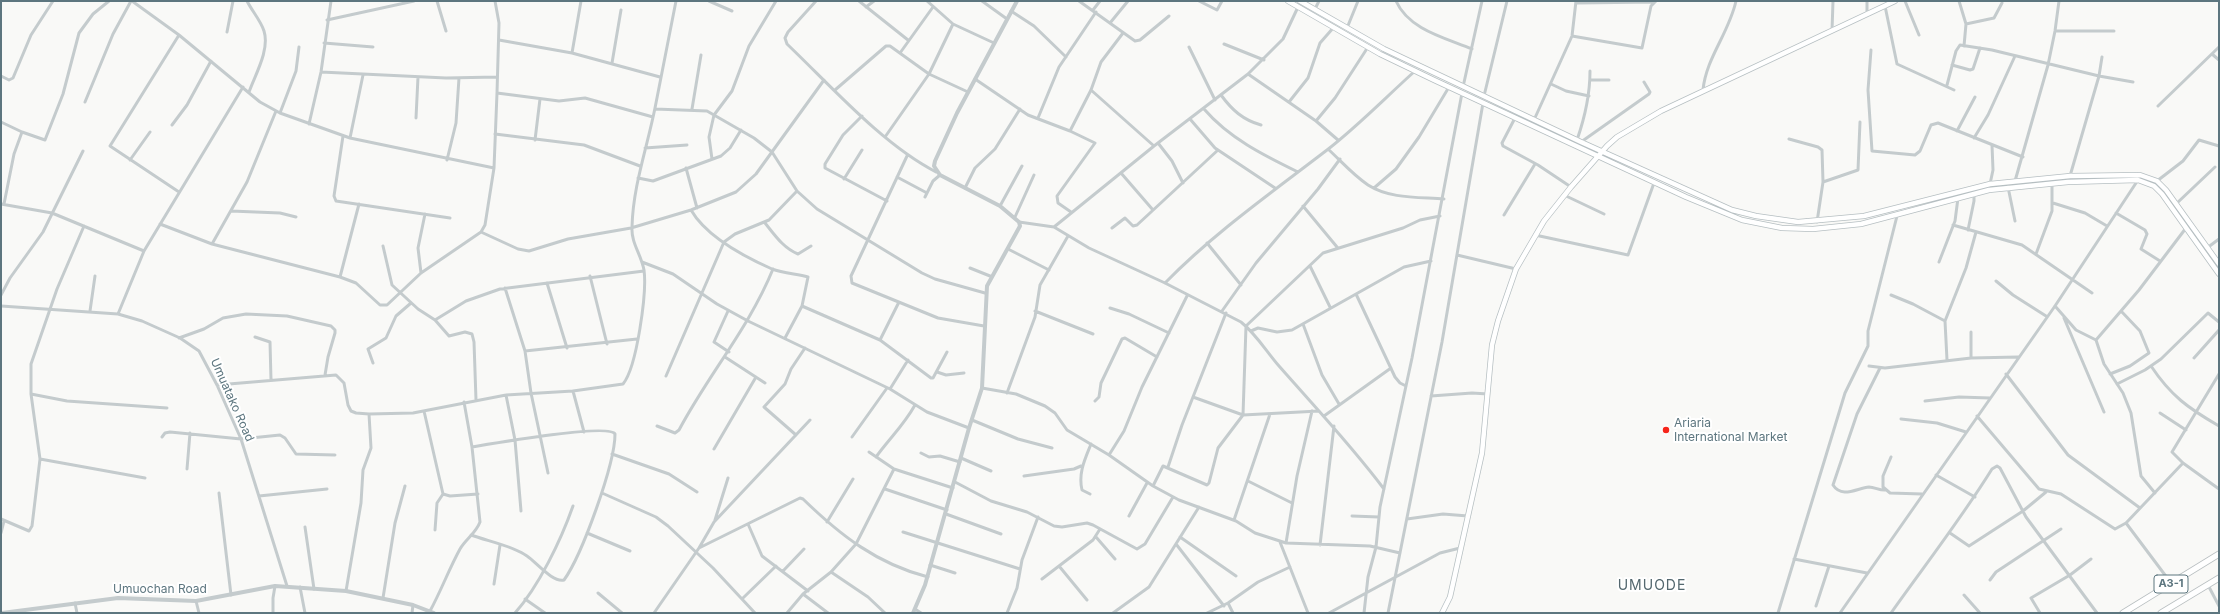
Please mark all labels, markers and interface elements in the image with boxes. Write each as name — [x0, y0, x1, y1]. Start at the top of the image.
street label: Umuatako Road — [207, 356, 257, 444]
place label: Ariaria International Market — [1674, 416, 1787, 444]
marker: Ariaria International Market — [1661, 425, 1671, 435]
road number: A3-1 — [2154, 575, 2188, 593]
district label: UMUODE — [1618, 578, 1686, 594]
street label: Umuochan Road — [113, 582, 207, 596]

